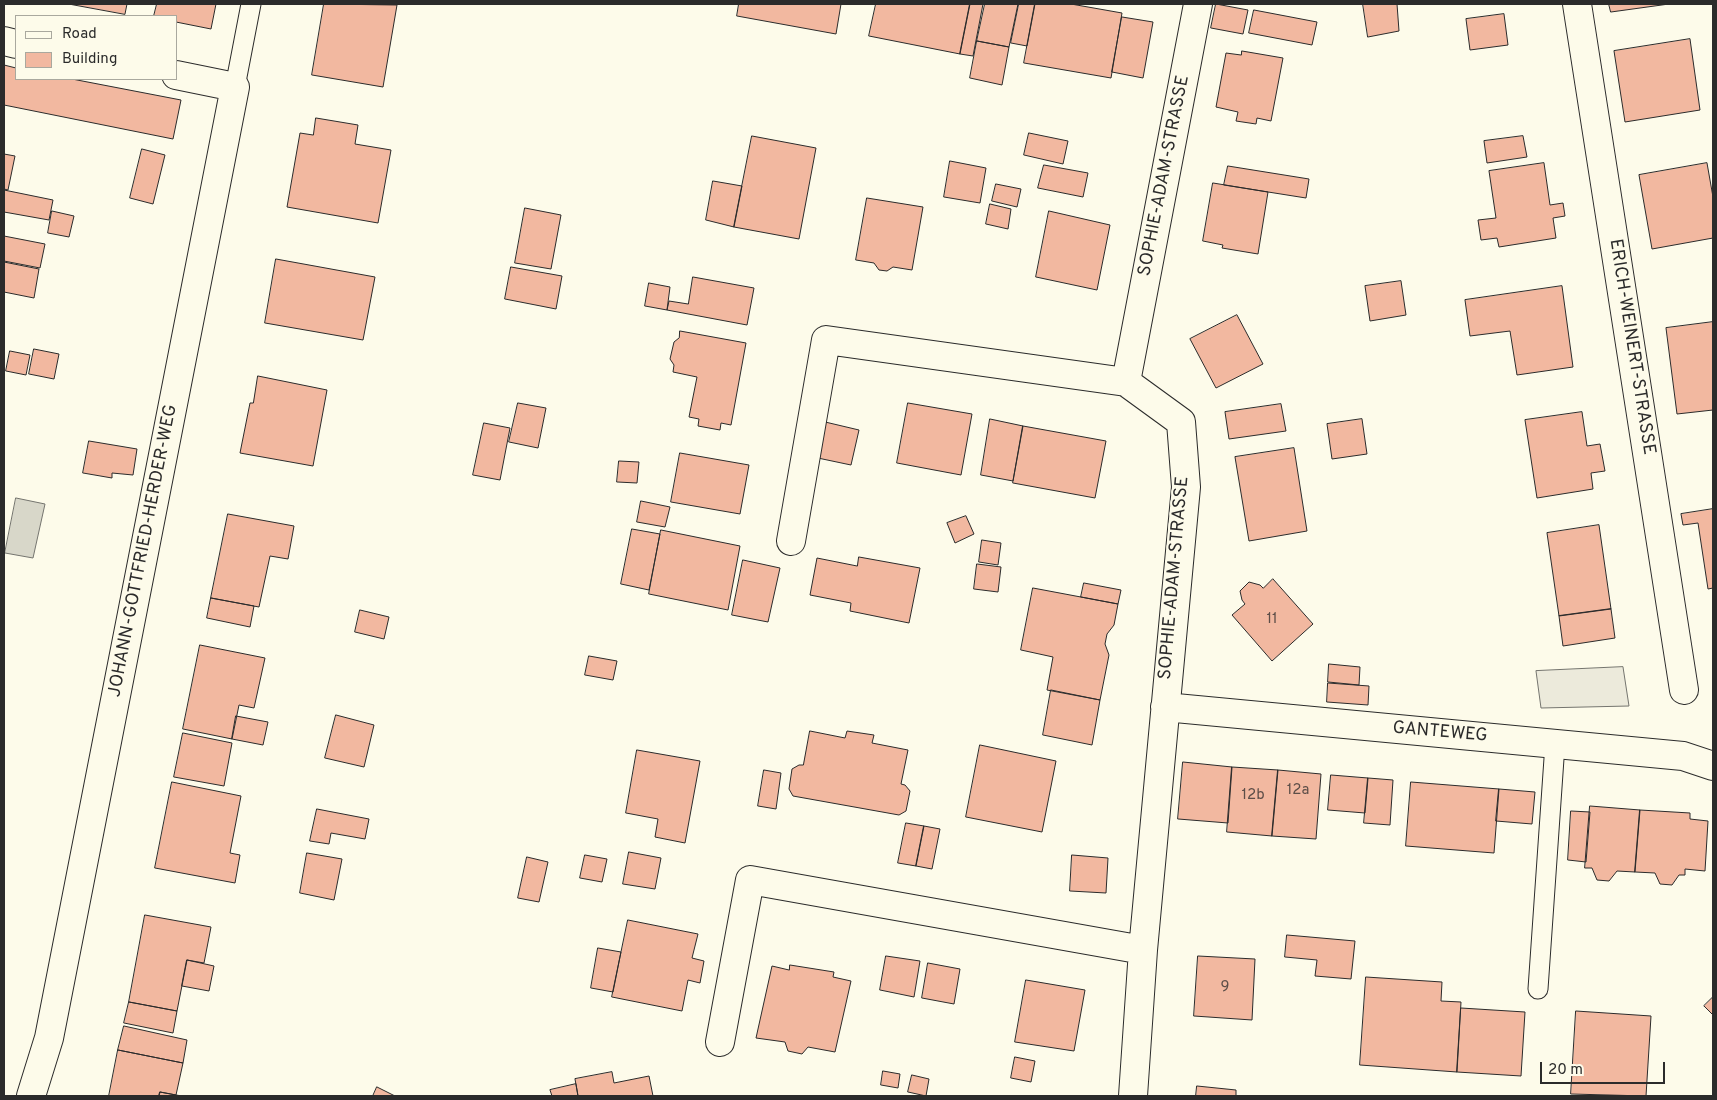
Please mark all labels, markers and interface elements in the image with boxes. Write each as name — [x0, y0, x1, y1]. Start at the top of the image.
legend — [15, 15, 178, 80]
text: Road — [62, 25, 97, 44]
text: Building — [62, 50, 117, 69]
street label: SOPHIE-ADAM-STRASSE — [1135, 74, 1195, 278]
street label: ERICH-WEINERT-STRASSE — [1603, 238, 1659, 456]
street label: JOHANN-GOTTFRIED-HERDER-WEG — [105, 403, 183, 699]
street label: SOPHIE-ADAM-STRASSE — [1155, 475, 1195, 681]
house number: 11 — [1266, 611, 1278, 629]
street label: GANTEWEG — [1392, 718, 1488, 748]
house number: 12a — [1287, 782, 1309, 800]
house number: 12b — [1241, 787, 1265, 805]
house number: 9 — [1221, 979, 1229, 997]
scale bar — [1542, 1052, 1667, 1084]
text: 20 m — [1548, 1061, 1583, 1080]

